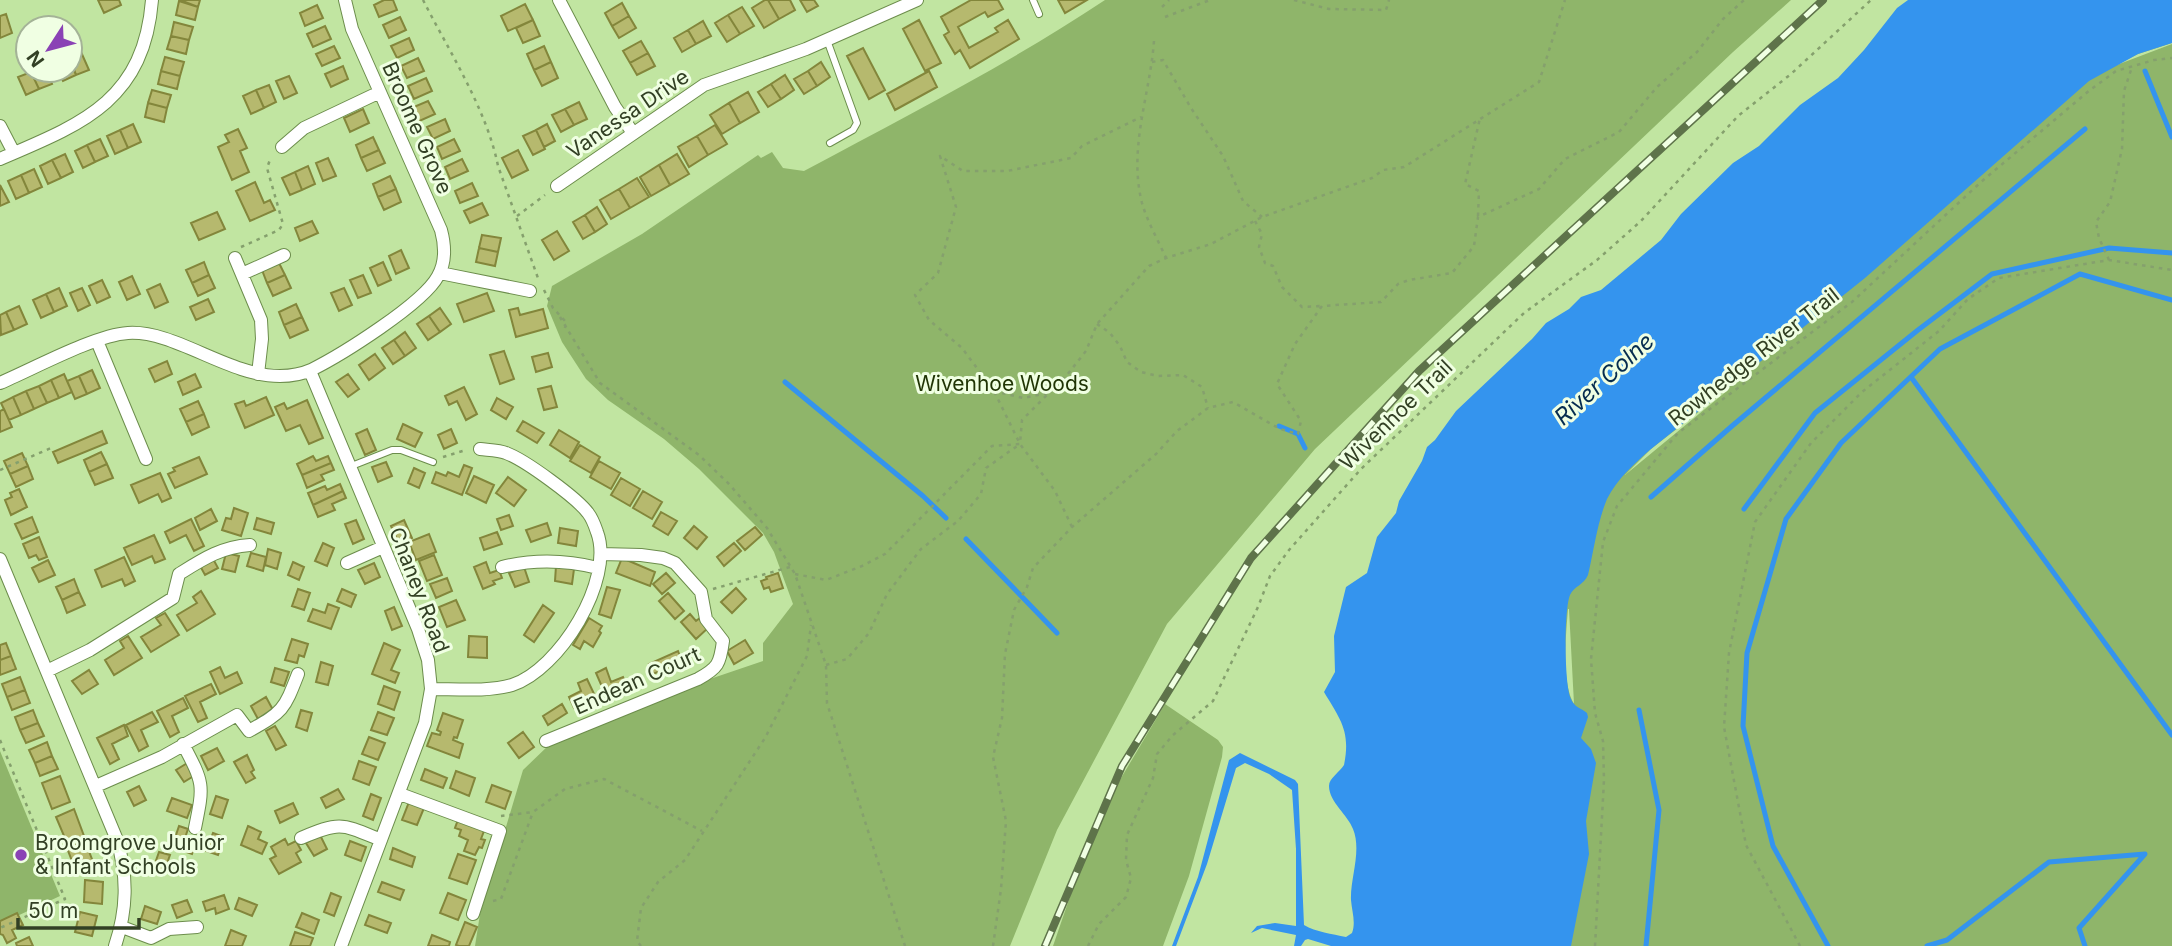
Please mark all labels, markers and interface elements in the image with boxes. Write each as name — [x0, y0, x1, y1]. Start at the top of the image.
north arrow — [14, 14, 84, 84]
text: N — [22, 46, 49, 71]
street label: Broome Grove — [377, 58, 458, 198]
street label: Vanessa Drive — [562, 64, 694, 164]
street label: Rowhedge River Trail — [1663, 282, 1844, 431]
water label: River Colne — [1548, 327, 1660, 431]
street label: Wivenhoe Trail — [1334, 355, 1457, 475]
park label: Wivenhoe Woods — [915, 371, 1089, 396]
street label: Chaney Road — [384, 524, 455, 656]
street label: Endean Court — [570, 641, 704, 720]
place label: Broomgrove Junior & Infant Schools — [35, 830, 225, 879]
marker: Broomgrove Junior & Infant Schools — [13, 847, 29, 863]
scale bar — [18, 886, 138, 930]
text: 50 m — [28, 898, 78, 923]

